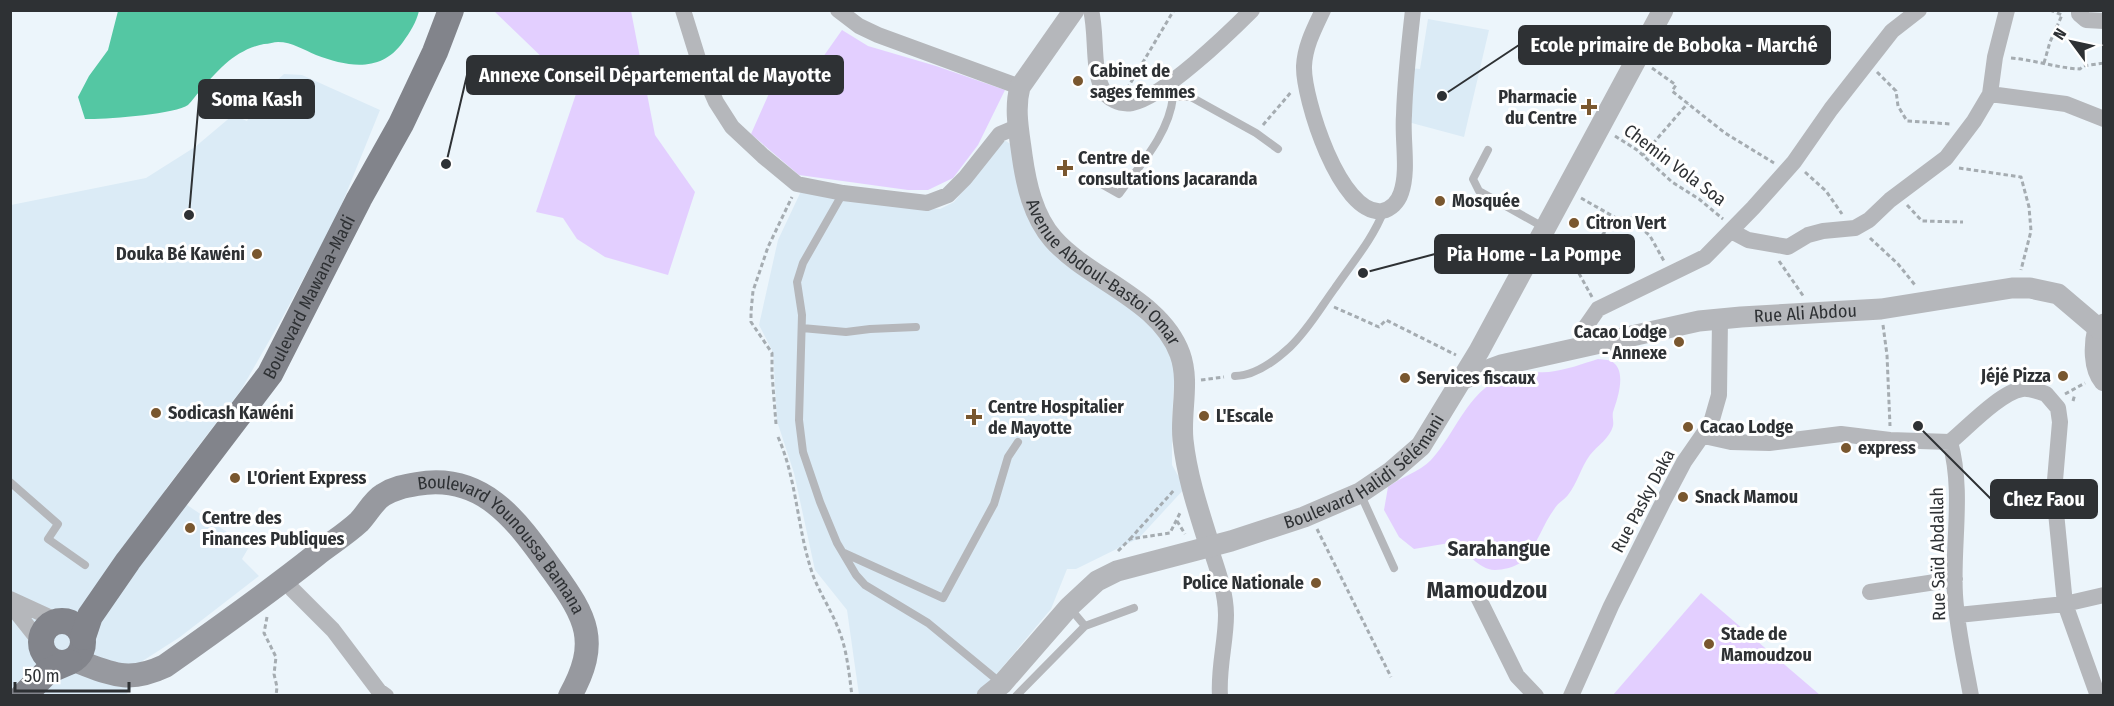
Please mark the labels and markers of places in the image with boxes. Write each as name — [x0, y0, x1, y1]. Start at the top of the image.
callout: Ecole primaire de Boboka - Marché — [1519, 26, 1830, 64]
callout: Annexe Conseil Départemental de Mayotte — [467, 56, 843, 94]
place label: Cabinet de sages femmes — [1090, 60, 1195, 103]
marker: Cabinet de sages femmes — [1071, 74, 1085, 88]
callout: Soma Kash — [199, 80, 314, 118]
place label: Pharmacie du Centre — [1498, 86, 1577, 129]
marker: Pharmacie du Centre — [1582, 100, 1596, 114]
place label: Centre de consultations Jacaranda — [1078, 147, 1257, 190]
marker: Centre de consultations Jacaranda — [1056, 159, 1074, 177]
place label: Mosquée — [1452, 190, 1520, 212]
marker: Mosquée — [1433, 194, 1447, 208]
place label: Citron Vert — [1586, 212, 1667, 234]
marker: Citron Vert — [1567, 216, 1581, 230]
callout: Pia Home - La Pompe — [1435, 235, 1634, 273]
place label: Douka Bé Kawéni — [116, 243, 245, 265]
marker: Douka Bé Kawéni — [250, 247, 264, 261]
place label: Cacao Lodge - Annexe — [1574, 321, 1667, 364]
marker: Cacao Lodge - Annexe — [1672, 335, 1686, 349]
place label: Jéjé Pizza — [1980, 365, 2051, 387]
place label: Services fiscaux — [1417, 367, 1536, 389]
marker: Jéjé Pizza — [2056, 369, 2070, 383]
marker: Services fiscaux — [1398, 371, 1412, 385]
place label: Centre Hospitalier de Mayotte — [988, 396, 1124, 439]
place label: Sodicash Kawéni — [168, 402, 294, 424]
place label: L'Escale — [1216, 405, 1273, 427]
marker: Sodicash Kawéni — [149, 406, 163, 420]
marker: Centre Hospitalier de Mayotte — [965, 408, 983, 426]
marker: L'Escale — [1197, 409, 1211, 423]
place label: Cacao Lodge — [1700, 416, 1793, 438]
marker: Cacao Lodge — [1681, 420, 1695, 434]
place label: express — [1858, 437, 1916, 459]
marker: express — [1839, 441, 1853, 455]
place label: L'Orient Express — [247, 467, 367, 489]
marker: L'Orient Express — [228, 471, 242, 485]
callout: Chez Faou — [1991, 480, 2097, 518]
place label: Snack Mamou — [1695, 486, 1798, 508]
marker: Snack Mamou — [1676, 490, 1690, 504]
place label: Centre des Finances Publiques — [202, 507, 345, 550]
marker: Centre des Finances Publiques — [183, 521, 197, 535]
place label: Police Nationale — [1183, 572, 1304, 594]
marker: Police Nationale — [1309, 576, 1323, 590]
place label: Stade de Mamoudzou — [1721, 623, 1812, 666]
marker: Stade de Mamoudzou — [1702, 637, 1716, 651]

